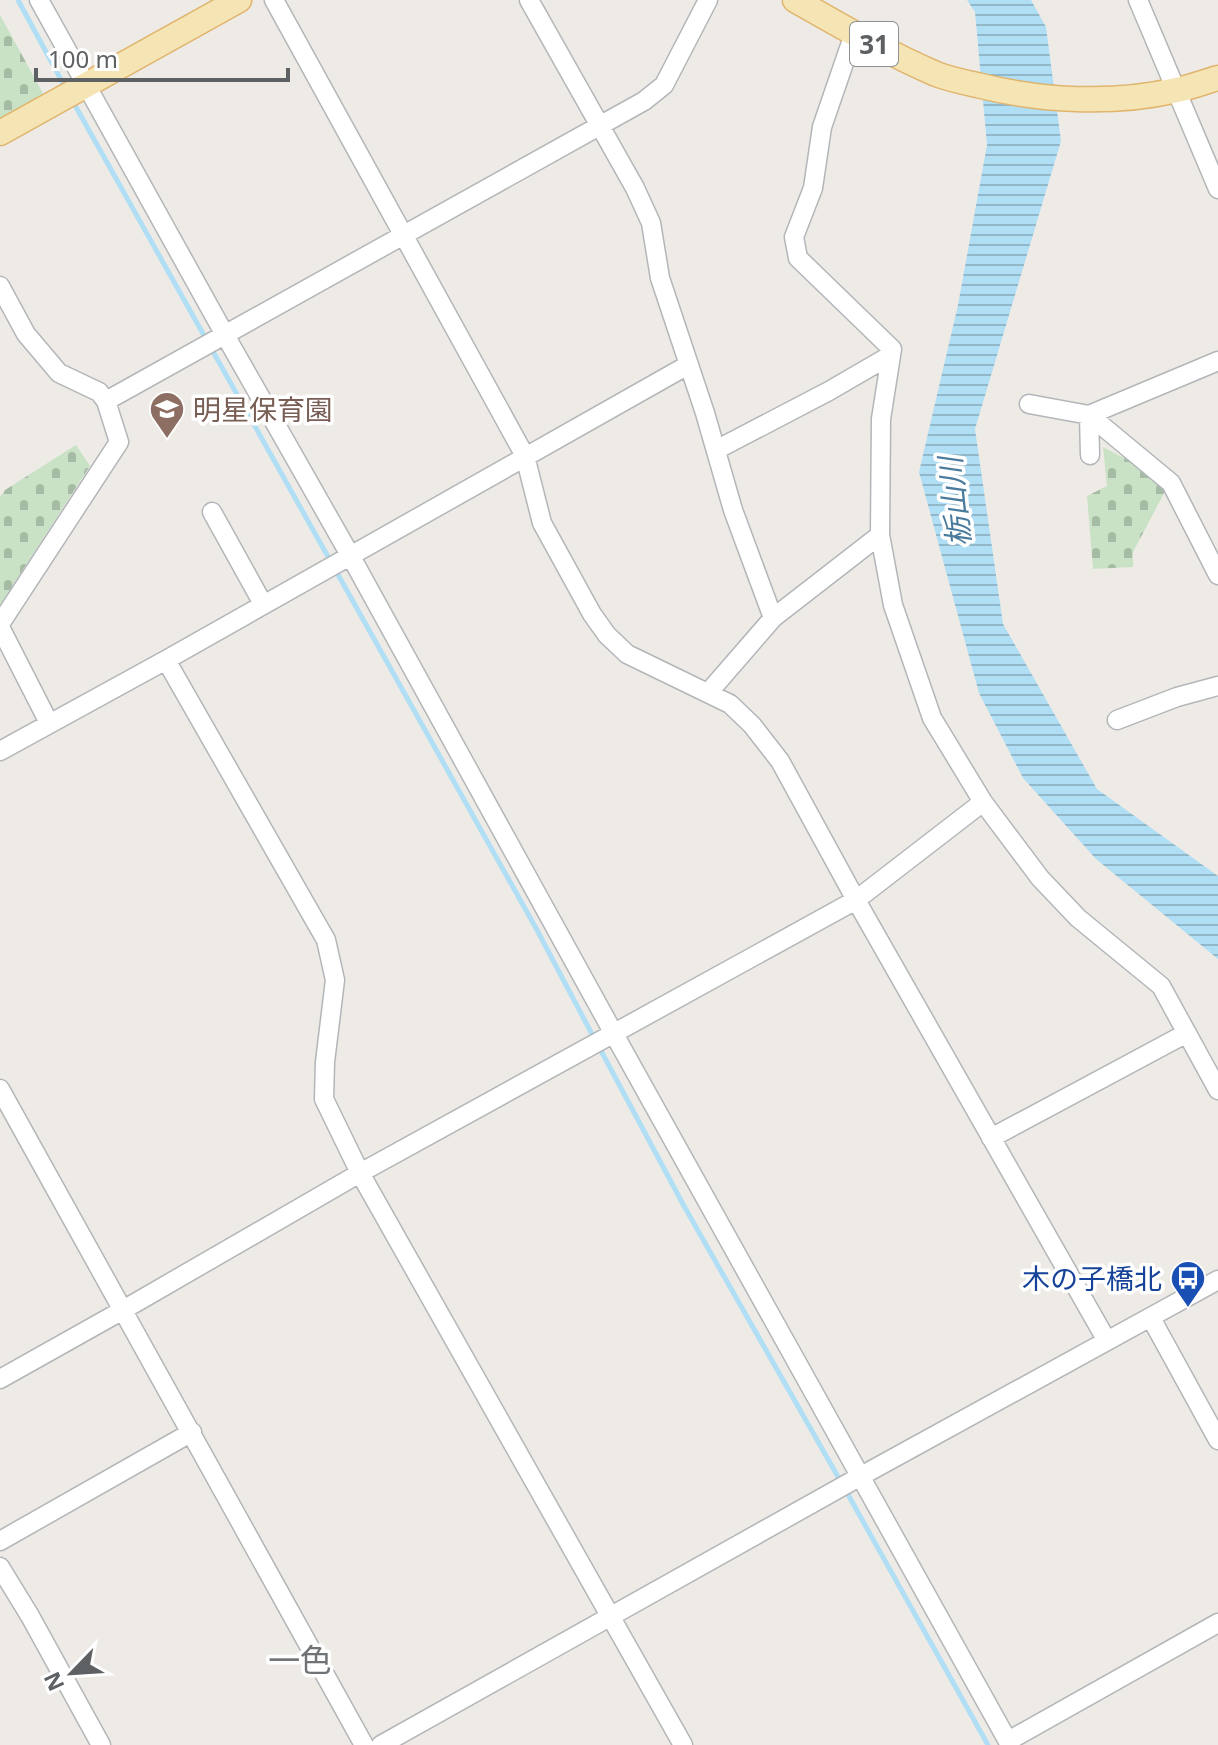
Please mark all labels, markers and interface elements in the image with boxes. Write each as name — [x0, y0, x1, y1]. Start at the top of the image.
road number: 31 — [850, 22, 898, 66]
scale bar — [36, 32, 288, 82]
text: 100 m — [48, 42, 118, 75]
school or university icon: 明星保育園 — [148, 390, 186, 440]
place label: 明星保育園 — [193, 390, 333, 428]
water label: 栃山川 — [929, 452, 979, 549]
place label: 木の子橋北 — [1022, 1259, 1162, 1297]
bus stop icon: 木の子橋北 — [1169, 1259, 1207, 1309]
north arrow — [32, 1633, 112, 1713]
district label: 一色 — [268, 1638, 332, 1681]
text: N — [36, 1667, 70, 1696]

